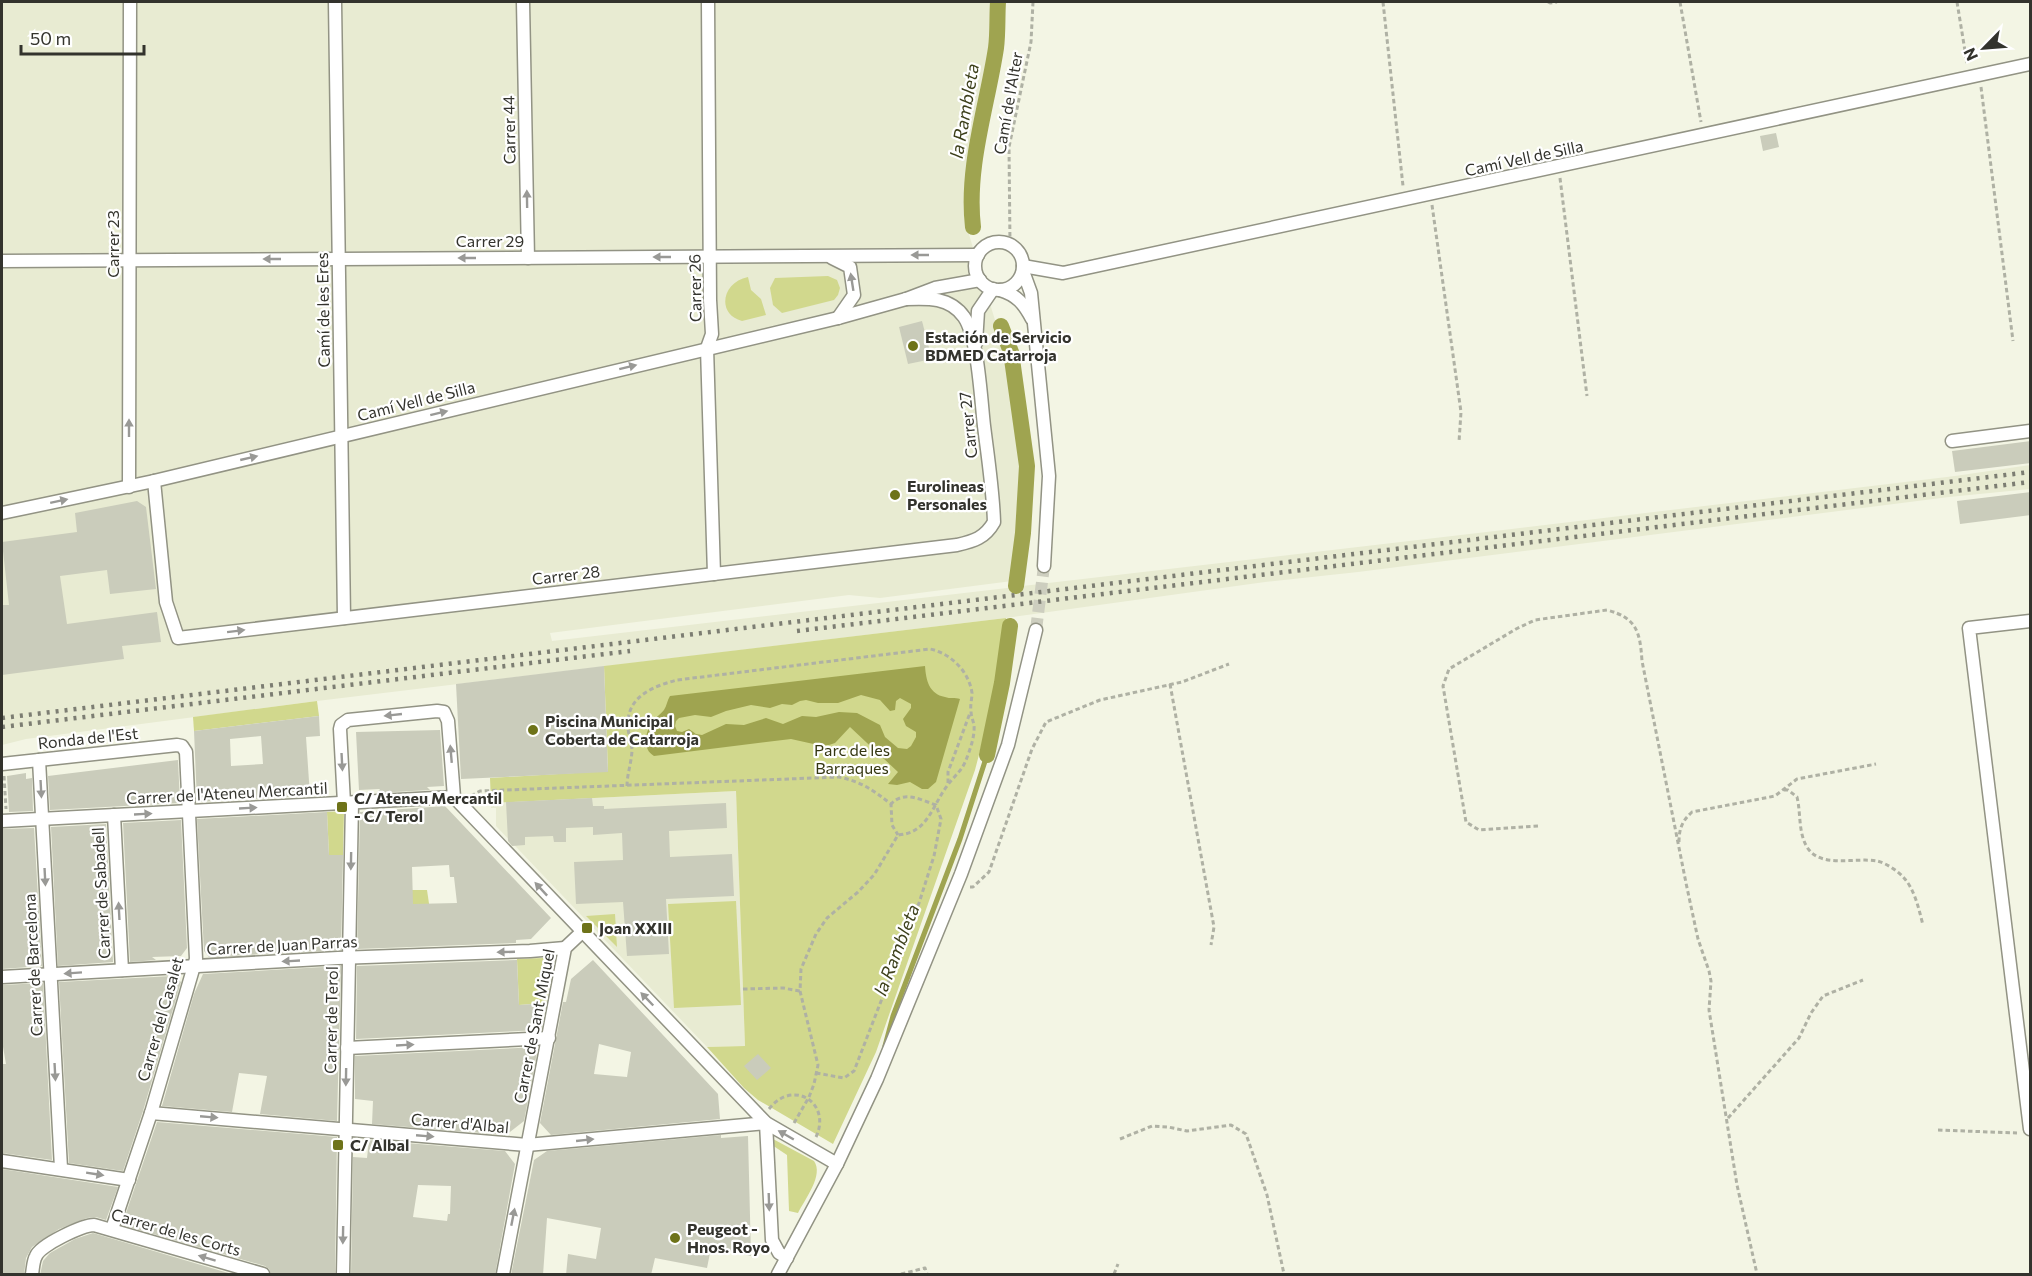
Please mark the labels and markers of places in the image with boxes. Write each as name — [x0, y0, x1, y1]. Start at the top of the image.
place label: Estación de Servicio BDMED Catarroja — [925, 327, 1072, 364]
marker: Estación de Servicio BDMED Catarroja — [906, 339, 920, 353]
place label: Eurolineas Personales — [907, 476, 987, 513]
marker: Eurolineas Personales — [888, 488, 902, 502]
place label: Piscina Municipal Coberta de Catarroja — [545, 711, 699, 748]
marker: Piscina Municipal Coberta de Catarroja — [526, 723, 540, 737]
place label: C/ Ateneu Mercantil - C/ Terol — [354, 788, 502, 825]
marker: C/ Ateneu Mercantil - C/ Terol — [335, 800, 349, 814]
place label: Joan XXIII — [599, 918, 672, 937]
marker: Joan XXIII — [580, 921, 594, 935]
place label: C/ Albal — [350, 1135, 409, 1154]
marker: C/ Albal — [331, 1138, 345, 1152]
place label: Peugeot - Hnos. Royo — [687, 1219, 770, 1256]
marker: Peugeot - Hnos. Royo — [668, 1231, 682, 1245]

